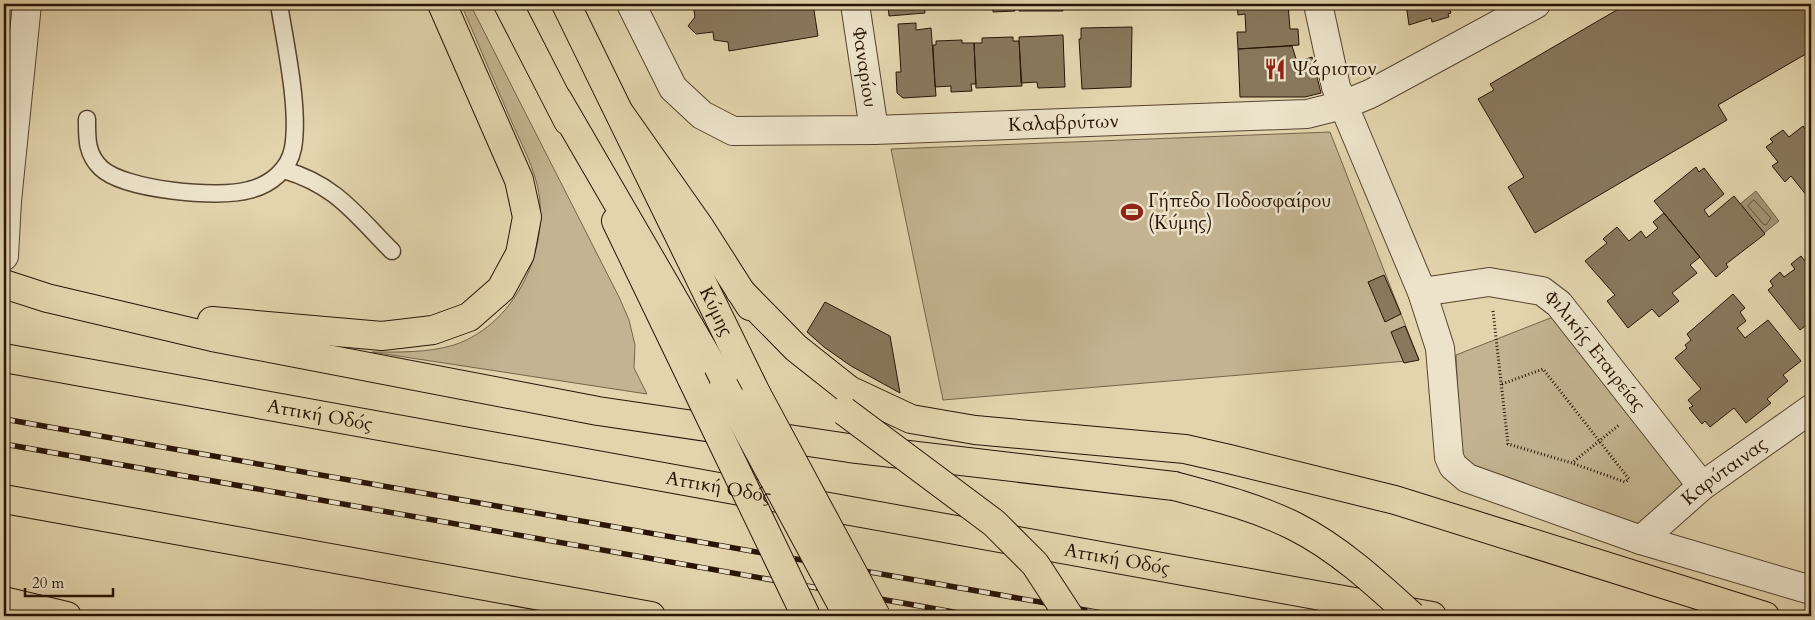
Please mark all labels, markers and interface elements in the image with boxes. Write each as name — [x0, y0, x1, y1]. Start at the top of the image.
street label: Φαναρίου — [846, 25, 883, 109]
restaurant icon: Ψάριστον — [1262, 56, 1288, 82]
place label: Ψάριστον — [1292, 56, 1377, 82]
street label: Καλαβρύτων — [1008, 108, 1119, 138]
place label: Γήπεδο Ποδοσφαίρου (Κύμης) — [1148, 188, 1331, 236]
sports icon: Γήπεδο Ποδοσφαίρου (Κύμης) — [1119, 199, 1145, 225]
street label: Κύμης — [693, 282, 739, 341]
street label: Φιλικής Εταιρείας — [1539, 284, 1652, 417]
street label: Αττική Οδός — [265, 393, 375, 437]
street label: Καρύταινας — [1676, 431, 1772, 511]
street label: Αττική Οδός — [664, 465, 773, 509]
street label: Αττική Οδός — [1062, 537, 1172, 581]
scale bar — [25, 565, 112, 597]
text: 20 m — [32, 573, 64, 593]

